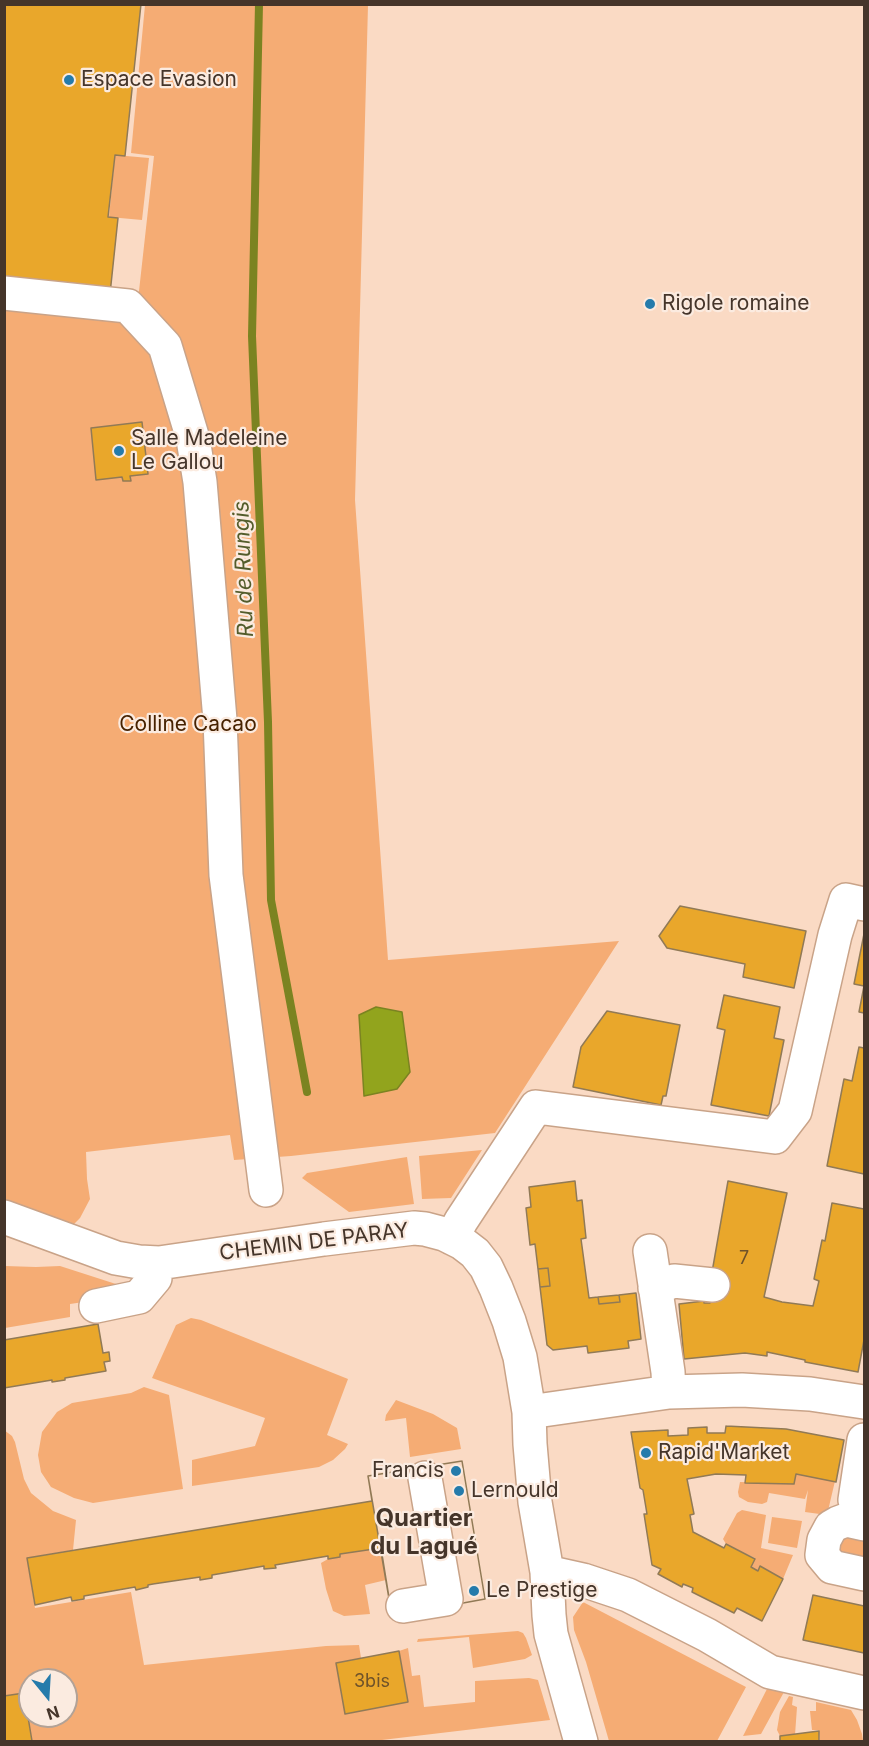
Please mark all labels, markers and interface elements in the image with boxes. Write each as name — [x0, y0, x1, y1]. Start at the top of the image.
place label: Espace Evasion — [81, 67, 237, 93]
marker: Espace Evasion — [62, 73, 76, 87]
place label: Rigole romaine — [662, 291, 809, 317]
marker: Rigole romaine — [643, 297, 657, 311]
place label: Salle Madeleine Le Gallou — [131, 426, 288, 476]
marker: Salle Madeleine Le Gallou — [112, 444, 126, 458]
water label: Ru de Rungis — [228, 500, 260, 638]
park label: Colline Cacao — [119, 712, 257, 738]
street label: CHEMIN DE PARAY — [218, 1218, 410, 1266]
house number: 7 — [739, 1248, 749, 1270]
place label: Rapid'Market — [658, 1440, 789, 1466]
marker: Rapid'Market — [639, 1446, 653, 1460]
place label: Francis — [372, 1458, 444, 1484]
marker: Francis — [449, 1464, 463, 1478]
place label: Lernould — [471, 1478, 559, 1504]
marker: Lernould — [452, 1484, 466, 1498]
district label: Quartier du Lagué — [370, 1505, 478, 1561]
place label: Le Prestige — [486, 1578, 597, 1604]
marker: Le Prestige — [467, 1584, 481, 1598]
north arrow — [18, 1668, 78, 1728]
house number: 3bis — [354, 1671, 390, 1693]
text: N — [44, 1702, 62, 1725]

